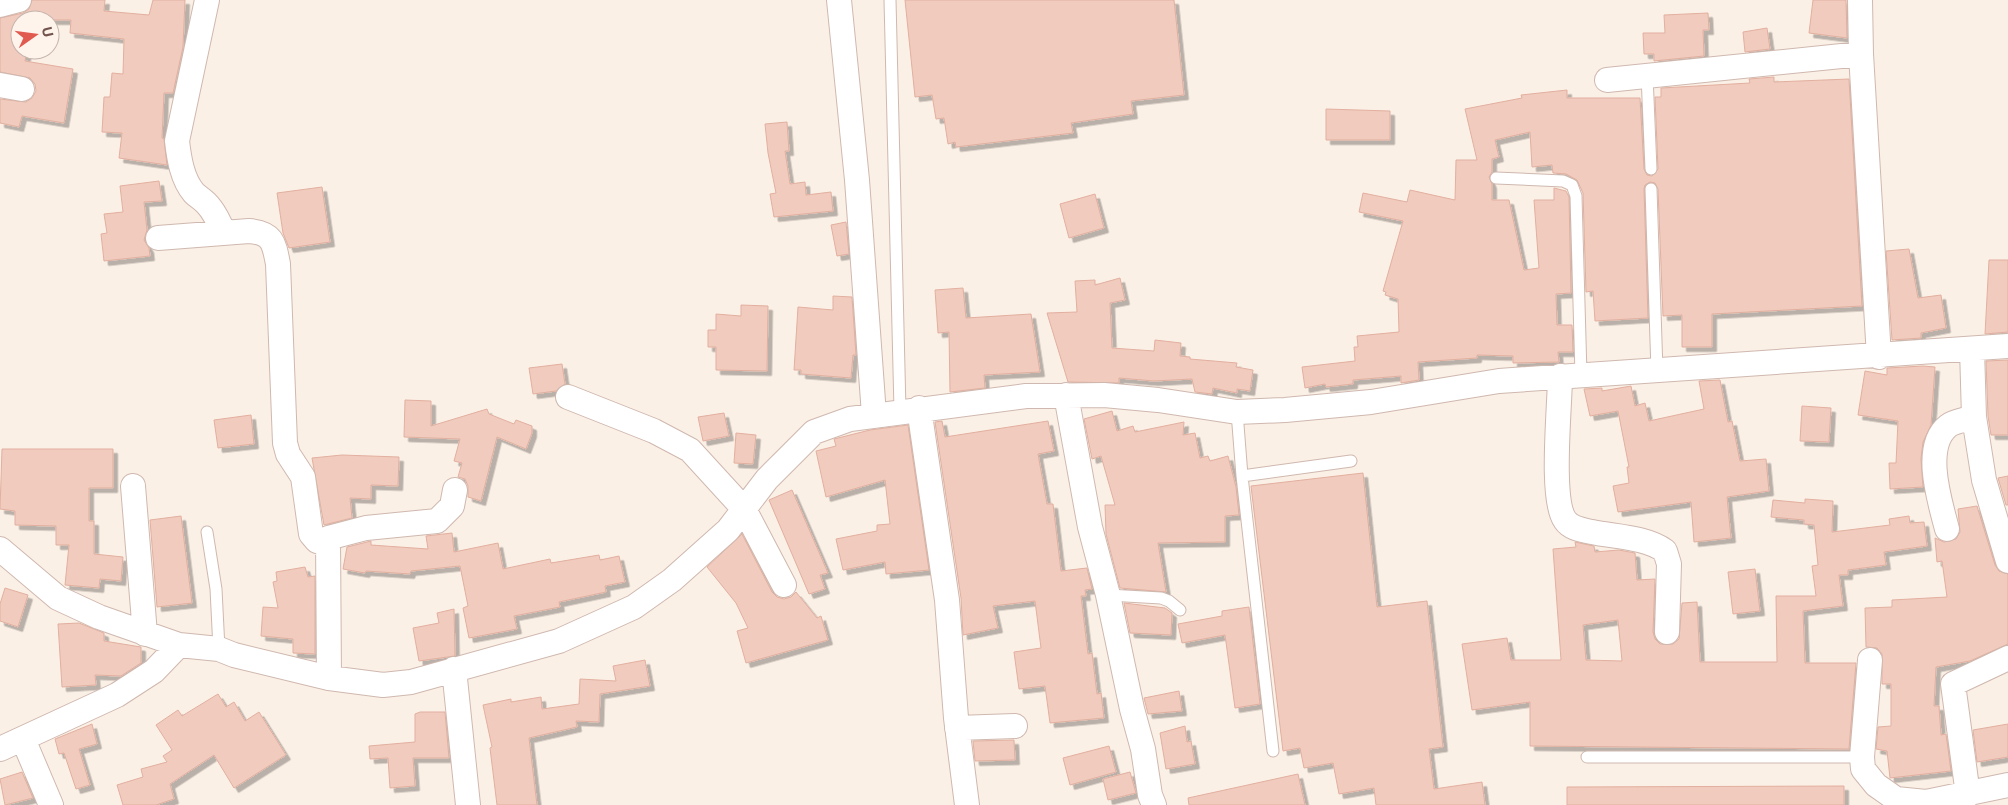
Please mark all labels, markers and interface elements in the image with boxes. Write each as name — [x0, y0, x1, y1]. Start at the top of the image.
north arrow — [10, 10, 60, 60]
text: U — [38, 24, 59, 39]

